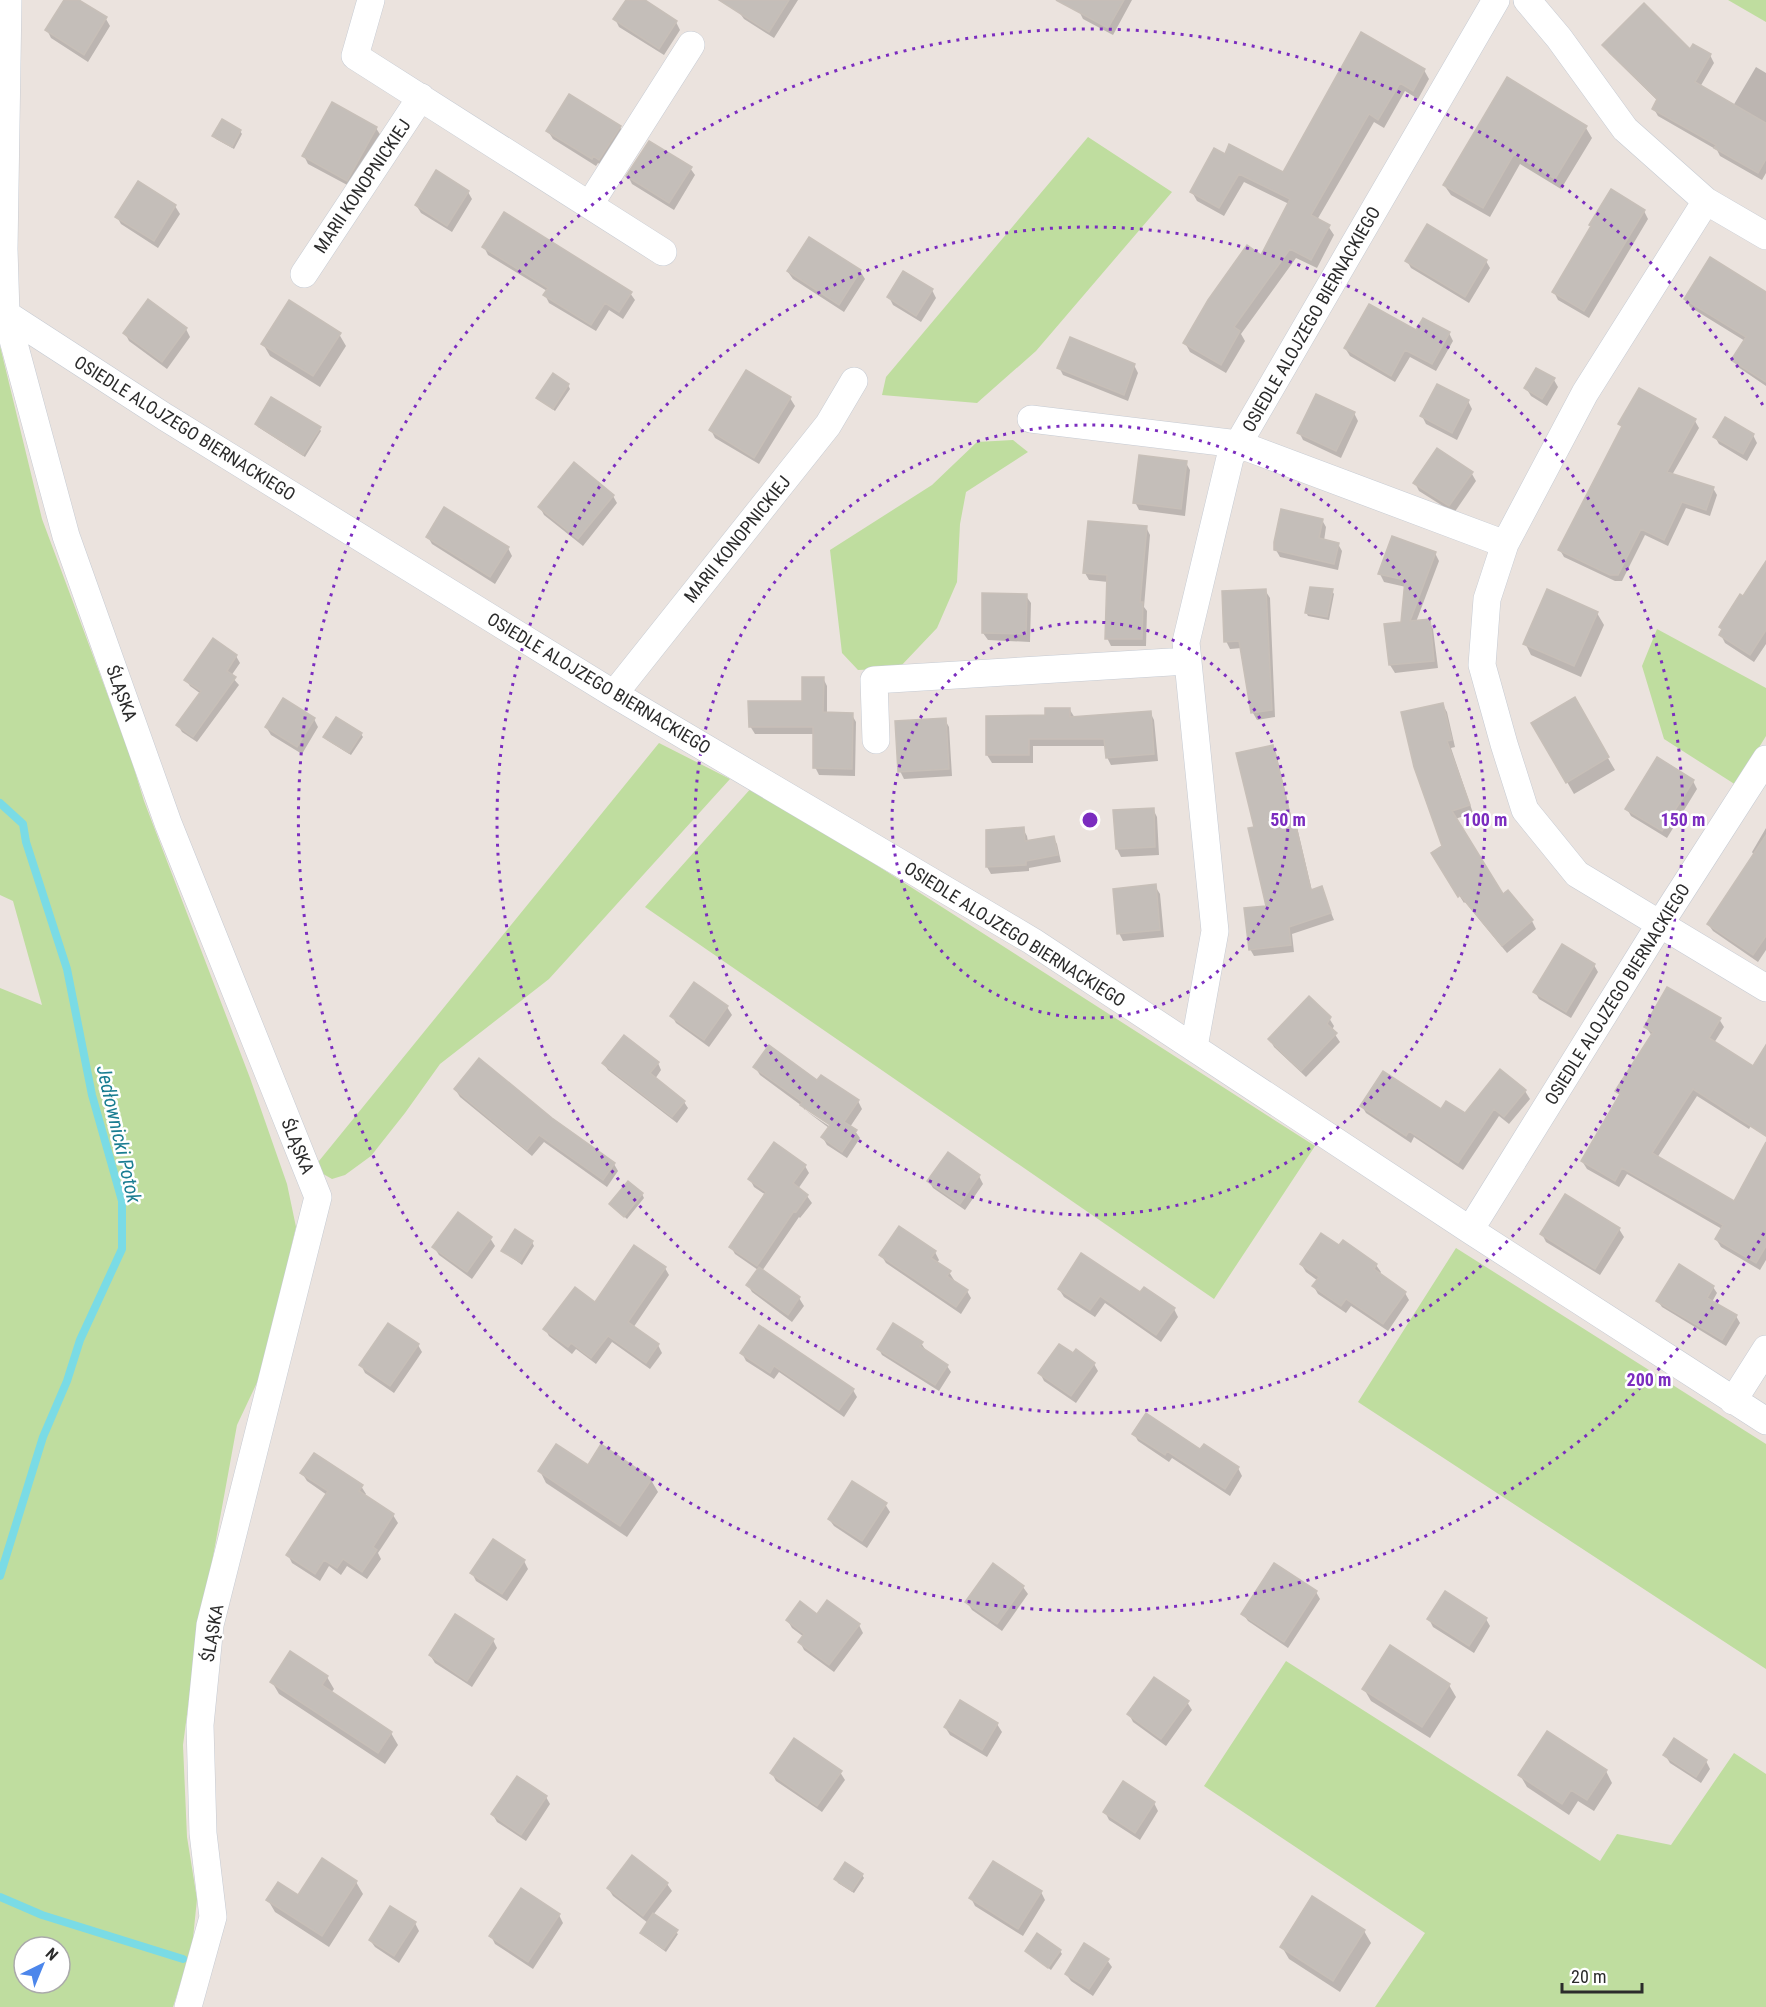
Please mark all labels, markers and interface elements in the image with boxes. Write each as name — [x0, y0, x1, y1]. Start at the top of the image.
street label: MARII KONOPNICKIEJ — [309, 115, 415, 257]
street label: OSIEDLE ALOJZEGO BIERNACKIEGO — [1238, 203, 1384, 435]
street label: OSIEDLE ALOJZEGO BIERNACKIEGO — [71, 351, 299, 505]
street label: MARII KONOPNICKIEJ — [679, 471, 795, 607]
street label: OSIEDLE ALOJZEGO BIERNACKIEGO — [484, 608, 714, 758]
street label: ŚLĄSKA — [102, 662, 142, 724]
text: 50 m — [1270, 809, 1306, 830]
text: 100 m — [1463, 809, 1507, 830]
text: 150 m — [1661, 809, 1705, 830]
centre of rings — [1080, 810, 1100, 830]
street label: OSIEDLE ALOJZEGO BIERNACKIEGO — [901, 857, 1129, 1011]
street label: OSIEDLE ALOJZEGO BIERNACKIEGO — [1540, 880, 1694, 1108]
water label: Jedłownicki Potok — [92, 1063, 147, 1206]
street label: ŚLĄSKA — [277, 1115, 319, 1177]
text: 200 m — [1627, 1369, 1671, 1390]
street label: ŚLĄSKA — [197, 1602, 227, 1663]
north arrow — [12, 1935, 72, 1995]
text: N — [42, 1944, 62, 1965]
scale bar — [1562, 1956, 1642, 1994]
text: 20 m — [1571, 1966, 1606, 1987]

